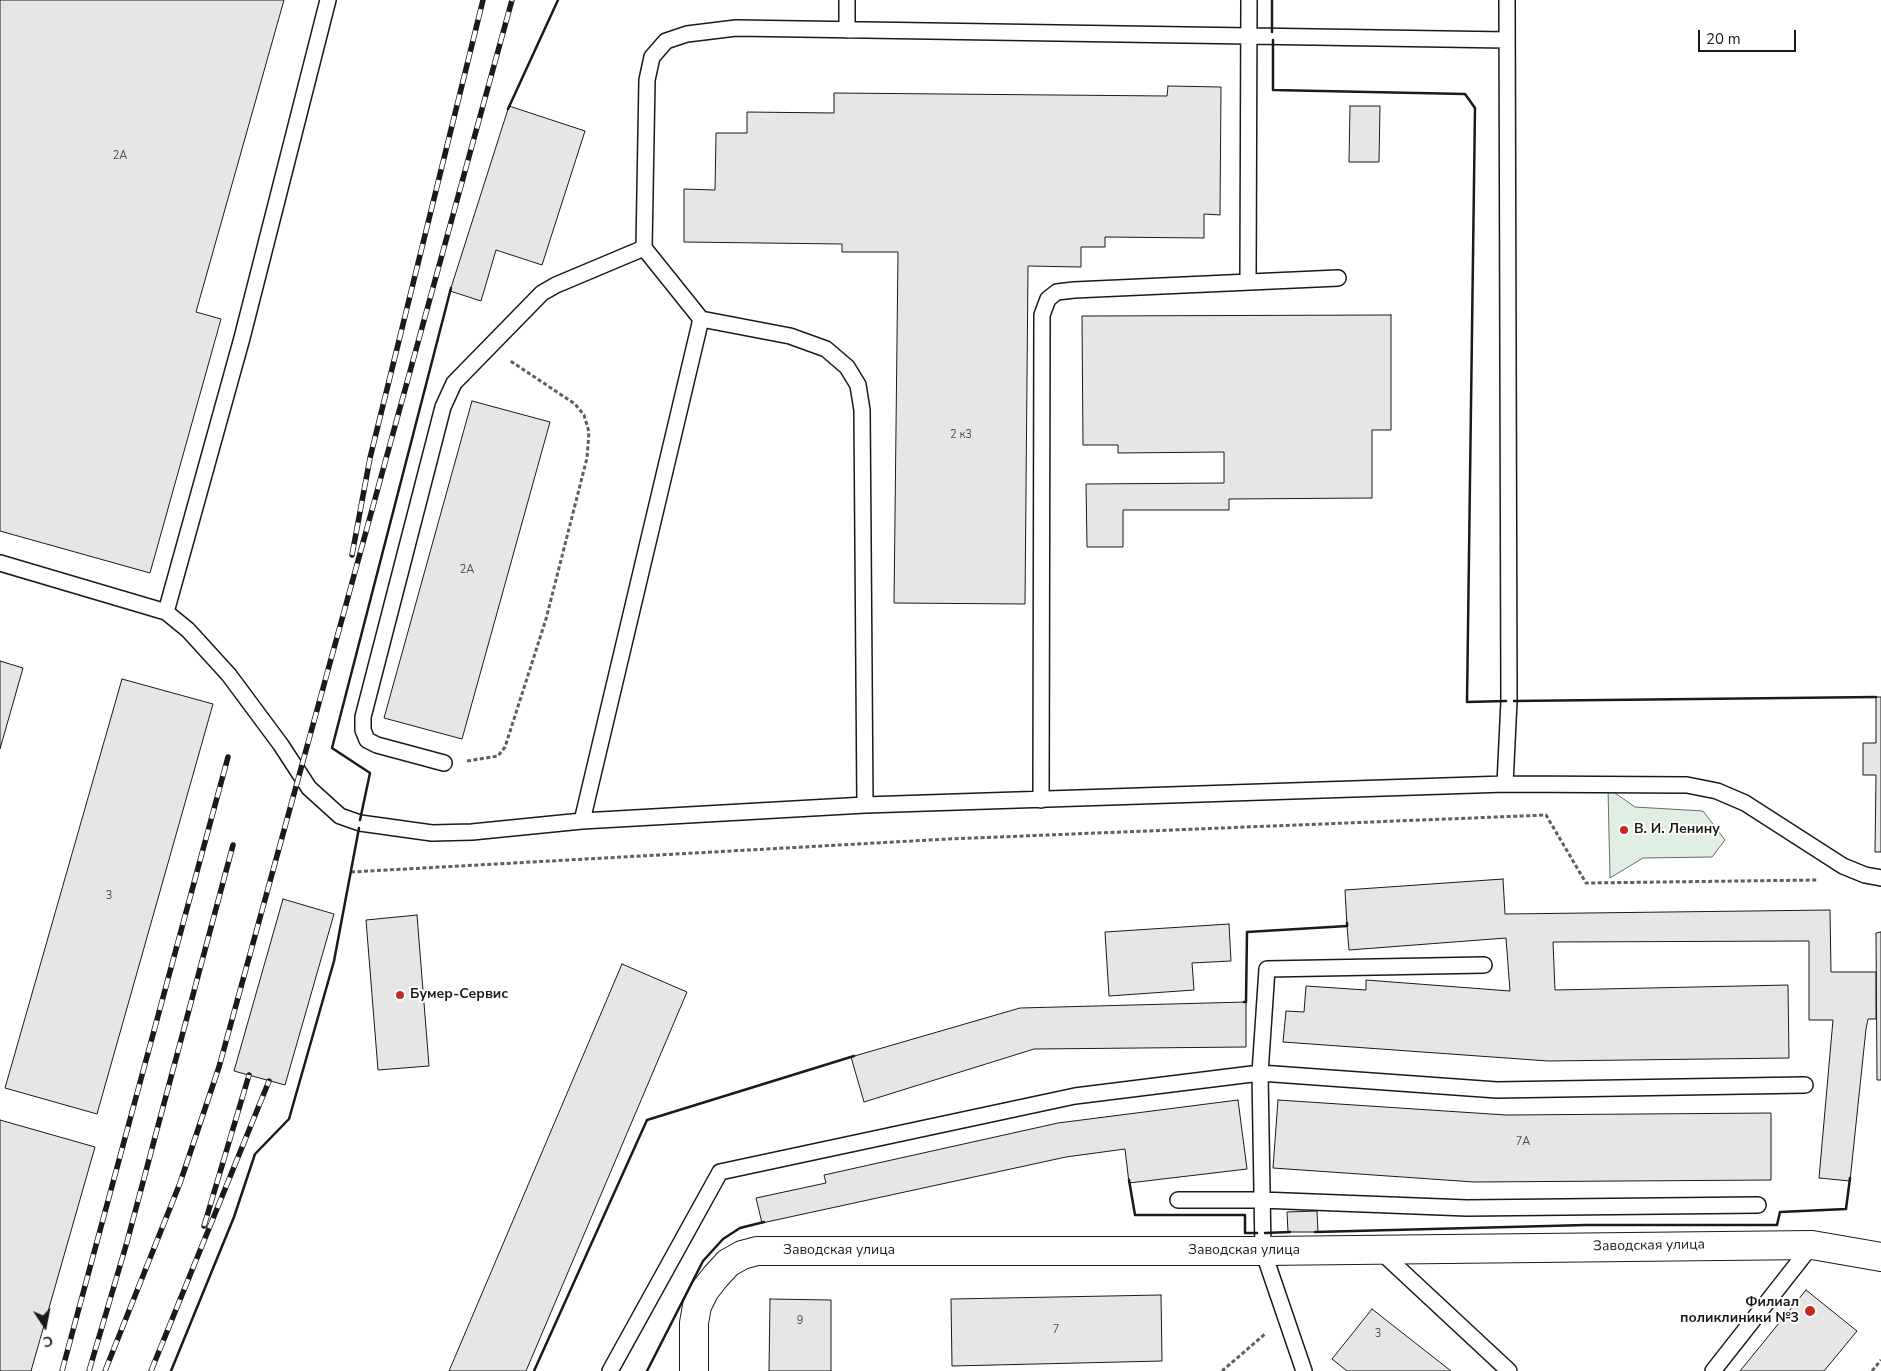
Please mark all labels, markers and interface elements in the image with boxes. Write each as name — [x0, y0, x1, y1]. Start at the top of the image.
scale bar — [1701, 20, 1798, 52]
text: 20 m — [1706, 29, 1741, 49]
house number: 2А — [113, 149, 127, 163]
house number: 2 к3 — [950, 428, 972, 442]
house number: 2А — [460, 563, 474, 577]
place label: В. И. Ленину — [1634, 822, 1720, 838]
marker: В. И. Ленину — [1618, 824, 1630, 836]
house number: 3 — [106, 889, 112, 903]
place label: Бумер-Сервис — [410, 987, 508, 1003]
marker: Бумер-Сервис — [394, 989, 406, 1001]
house number: 7А — [1516, 1135, 1530, 1149]
street label: Заводская улица — [1593, 1237, 1705, 1255]
street label: Заводская улица — [783, 1243, 895, 1259]
street label: Заводская улица — [1188, 1243, 1300, 1259]
place label: Филиал поликлиники №3 — [1680, 1295, 1799, 1328]
north arrow — [20, 1301, 70, 1351]
marker: Филиал поликлиники №3 — [1803, 1304, 1817, 1318]
house number: 9 — [797, 1314, 803, 1328]
house number: 7 — [1053, 1323, 1059, 1337]
house number: 3 — [1375, 1327, 1381, 1341]
text: С — [41, 1331, 54, 1351]

